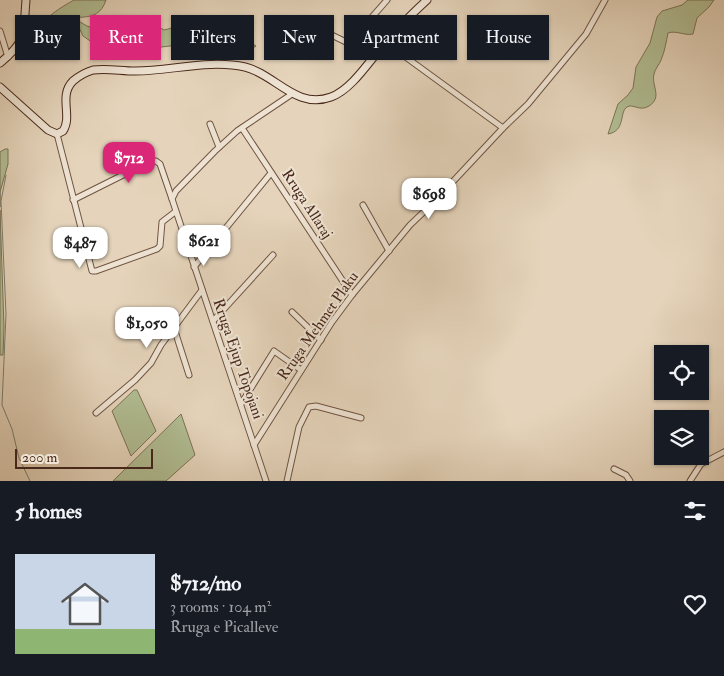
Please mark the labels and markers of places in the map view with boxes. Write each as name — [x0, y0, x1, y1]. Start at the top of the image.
pin: $712 — [99, 142, 159, 184]
pin: $698 — [399, 178, 459, 220]
pin: $621 — [174, 224, 234, 267]
pin: $487 — [50, 226, 110, 269]
pin: $1,050 — [106, 306, 188, 349]

